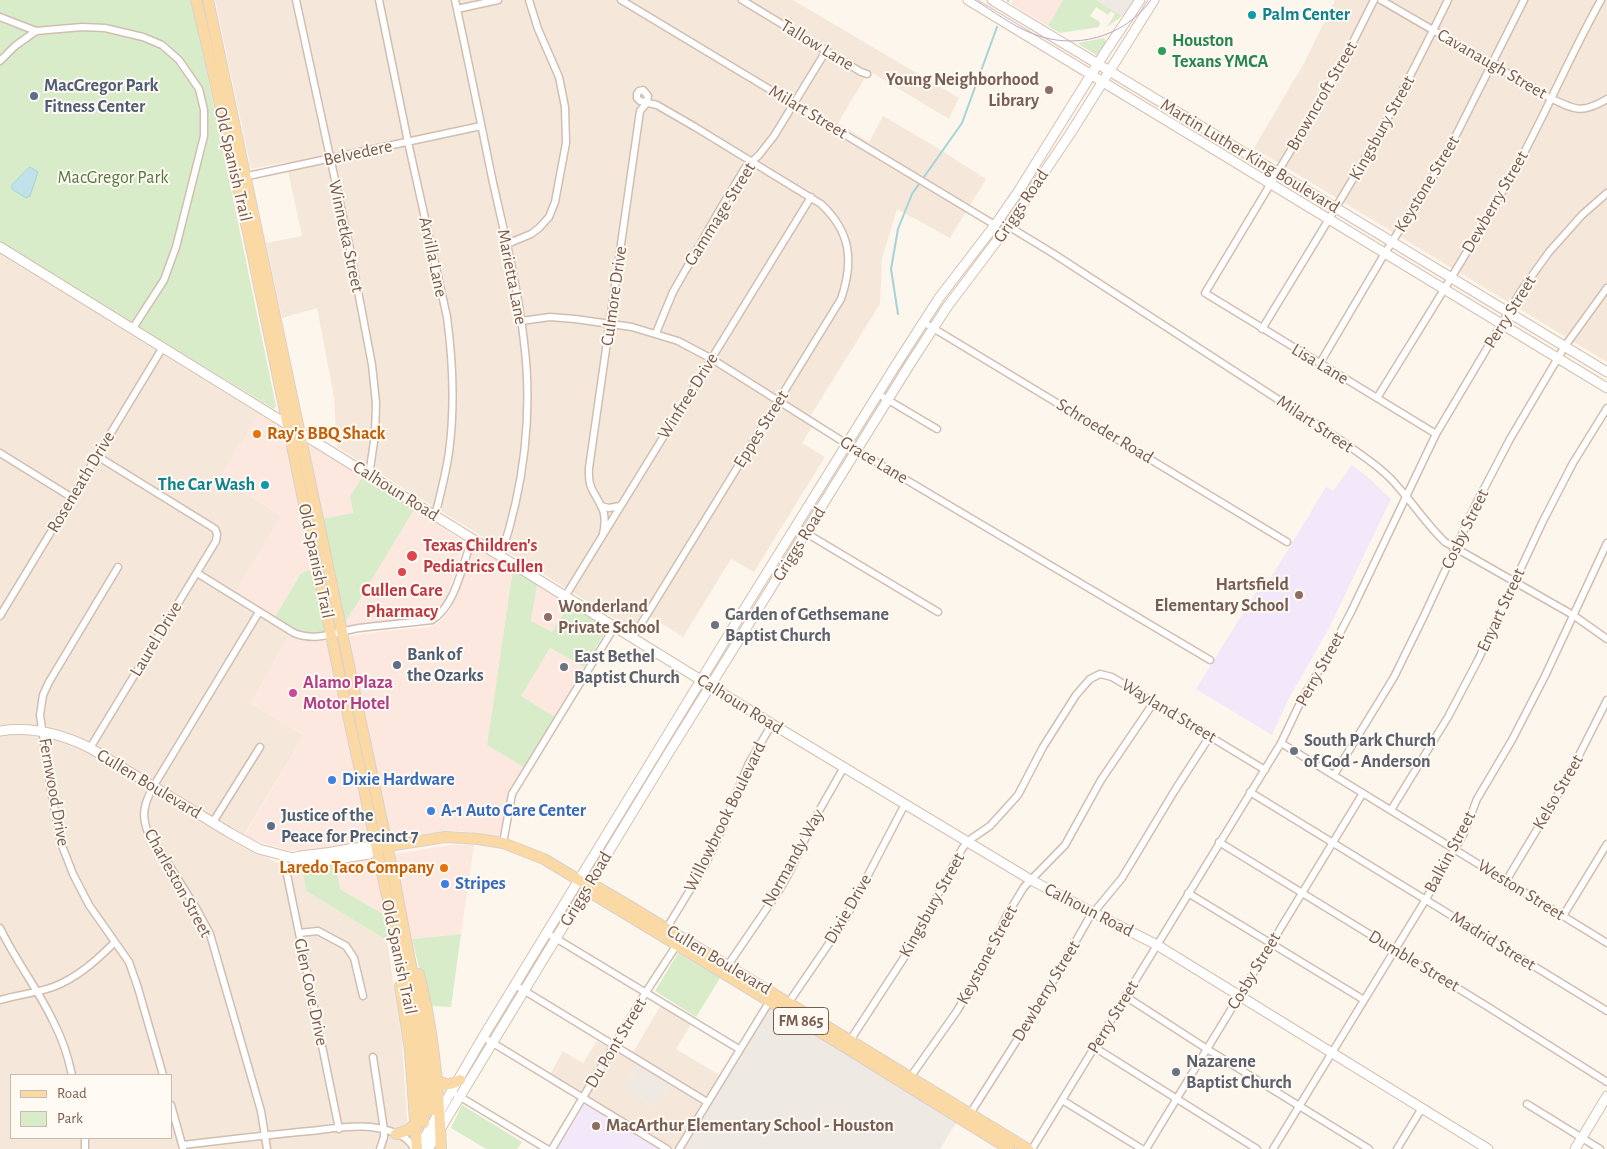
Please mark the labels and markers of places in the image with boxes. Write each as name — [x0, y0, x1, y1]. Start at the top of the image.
place label: Palm Center — [1262, 4, 1350, 26]
marker: Palm Center — [1246, 9, 1258, 21]
place label: Houston Texans YMCA — [1172, 30, 1268, 72]
marker: Houston Texans YMCA — [1156, 45, 1168, 57]
place label: Young Neighborhood Library — [886, 69, 1039, 112]
place label: MacGregor Park Fitness Center — [44, 75, 159, 118]
marker: Young Neighborhood Library — [1043, 84, 1055, 96]
marker: MacGregor Park Fitness Center — [28, 90, 40, 102]
place label: Ray's BBQ Shack — [267, 423, 385, 445]
marker: Ray's BBQ Shack — [251, 428, 263, 440]
place label: The Car Wash — [158, 474, 255, 496]
marker: The Car Wash — [259, 479, 271, 491]
place label: Texas Children's Pediatrics Cullen — [423, 535, 543, 578]
marker: Texas Children's Pediatrics Cullen — [405, 549, 419, 563]
marker: Cullen Care Pharmacy — [396, 566, 408, 578]
place label: Hartsfield Elementary School — [1154, 574, 1289, 616]
place label: Cullen Care Pharmacy — [361, 580, 443, 622]
marker: Hartsfield Elementary School — [1293, 589, 1305, 601]
place label: Wonderland Private School — [558, 596, 660, 638]
place label: Garden of Gethsemane Baptist Church — [725, 604, 889, 646]
marker: Wonderland Private School — [542, 611, 554, 623]
marker: Garden of Gethsemane Baptist Church — [709, 619, 721, 631]
place label: Bank of the Ozarks — [407, 644, 484, 686]
place label: East Bethel Baptist Church — [574, 646, 680, 689]
marker: Bank of the Ozarks — [391, 659, 403, 671]
marker: East Bethel Baptist Church — [558, 661, 570, 673]
place label: Alamo Plaza Motor Hotel — [303, 672, 393, 714]
marker: Alamo Plaza Motor Hotel — [287, 687, 299, 699]
place label: South Park Church of God - Anderson — [1304, 730, 1436, 772]
marker: South Park Church of God - Anderson — [1288, 745, 1300, 757]
place label: Dixie Hardware — [342, 769, 455, 791]
marker: Dixie Hardware — [326, 774, 338, 786]
place label: A-1 Auto Care Center — [441, 800, 586, 822]
place label: Justice of the Peace for Precinct 7 — [281, 805, 418, 848]
marker: A-1 Auto Care Center — [425, 805, 437, 817]
marker: Justice of the Peace for Precinct 7 — [265, 820, 277, 832]
place label: Laredo Taco Company — [279, 857, 434, 879]
marker: Laredo Taco Company — [438, 862, 450, 874]
place label: Stripes — [455, 873, 506, 895]
marker: Stripes — [439, 878, 451, 890]
place label: Nazarene Baptist Church — [1186, 1051, 1292, 1094]
marker: Nazarene Baptist Church — [1170, 1066, 1182, 1078]
place label: MacArthur Elementary School - Houston — [606, 1115, 894, 1137]
marker: MacArthur Elementary School - Houston — [590, 1120, 602, 1132]

